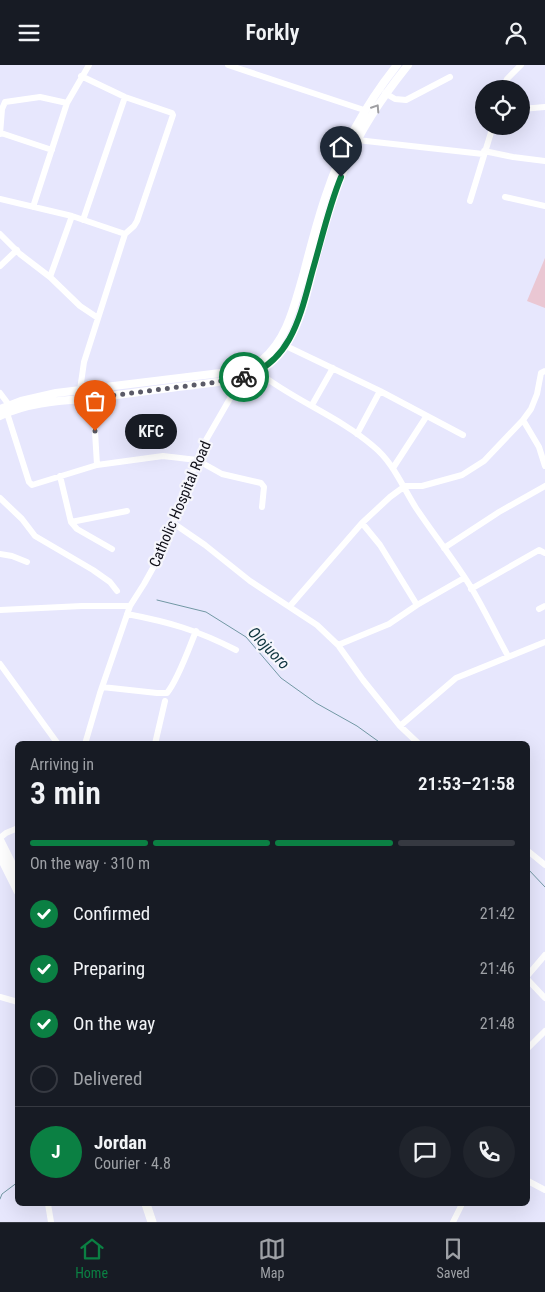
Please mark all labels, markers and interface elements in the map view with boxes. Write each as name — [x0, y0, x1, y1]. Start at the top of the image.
icon: menu — [15, 19, 43, 47]
icon: person — [502, 19, 530, 47]
text: Forkly — [246, 20, 299, 45]
map controls — [475, 80, 530, 135]
button: locate — [475, 80, 530, 135]
one-way arrow — [369, 105, 379, 114]
pin — [320, 126, 362, 177]
icon: home — [327, 133, 355, 161]
courier — [219, 352, 269, 402]
icon: bike — [230, 363, 258, 391]
pin — [74, 380, 116, 431]
icon: bag — [81, 387, 109, 415]
callout: KFC — [125, 413, 178, 449]
text: KFC — [138, 422, 164, 441]
street label: Catholic Hospital Road — [145, 438, 215, 570]
water label: Olojuoro — [244, 623, 294, 673]
text: Arriving in — [30, 755, 94, 774]
text: 21:53–21:58 — [418, 772, 515, 795]
text: 3 min — [30, 774, 101, 812]
text: On the way · 310 m — [30, 854, 150, 873]
icon: check — [30, 900, 58, 928]
text: Confirmed — [73, 902, 150, 925]
text: 21:42 — [480, 904, 515, 923]
icon: check — [30, 955, 58, 983]
text: Preparing — [73, 957, 145, 980]
text: 21:46 — [480, 959, 515, 978]
icon: check — [30, 1010, 58, 1038]
text: On the way — [73, 1012, 155, 1035]
text: 21:48 — [480, 1014, 515, 1033]
text: Delivered — [73, 1067, 142, 1090]
button: chat — [399, 1126, 451, 1178]
button: phone — [463, 1126, 515, 1178]
text: Jordan — [94, 1131, 147, 1154]
text: J — [51, 1140, 61, 1163]
text: Courier · 4.8 — [94, 1154, 171, 1173]
tab: Home — [75, 1235, 108, 1281]
tab: Map — [258, 1235, 286, 1281]
tab: Saved — [437, 1235, 470, 1281]

